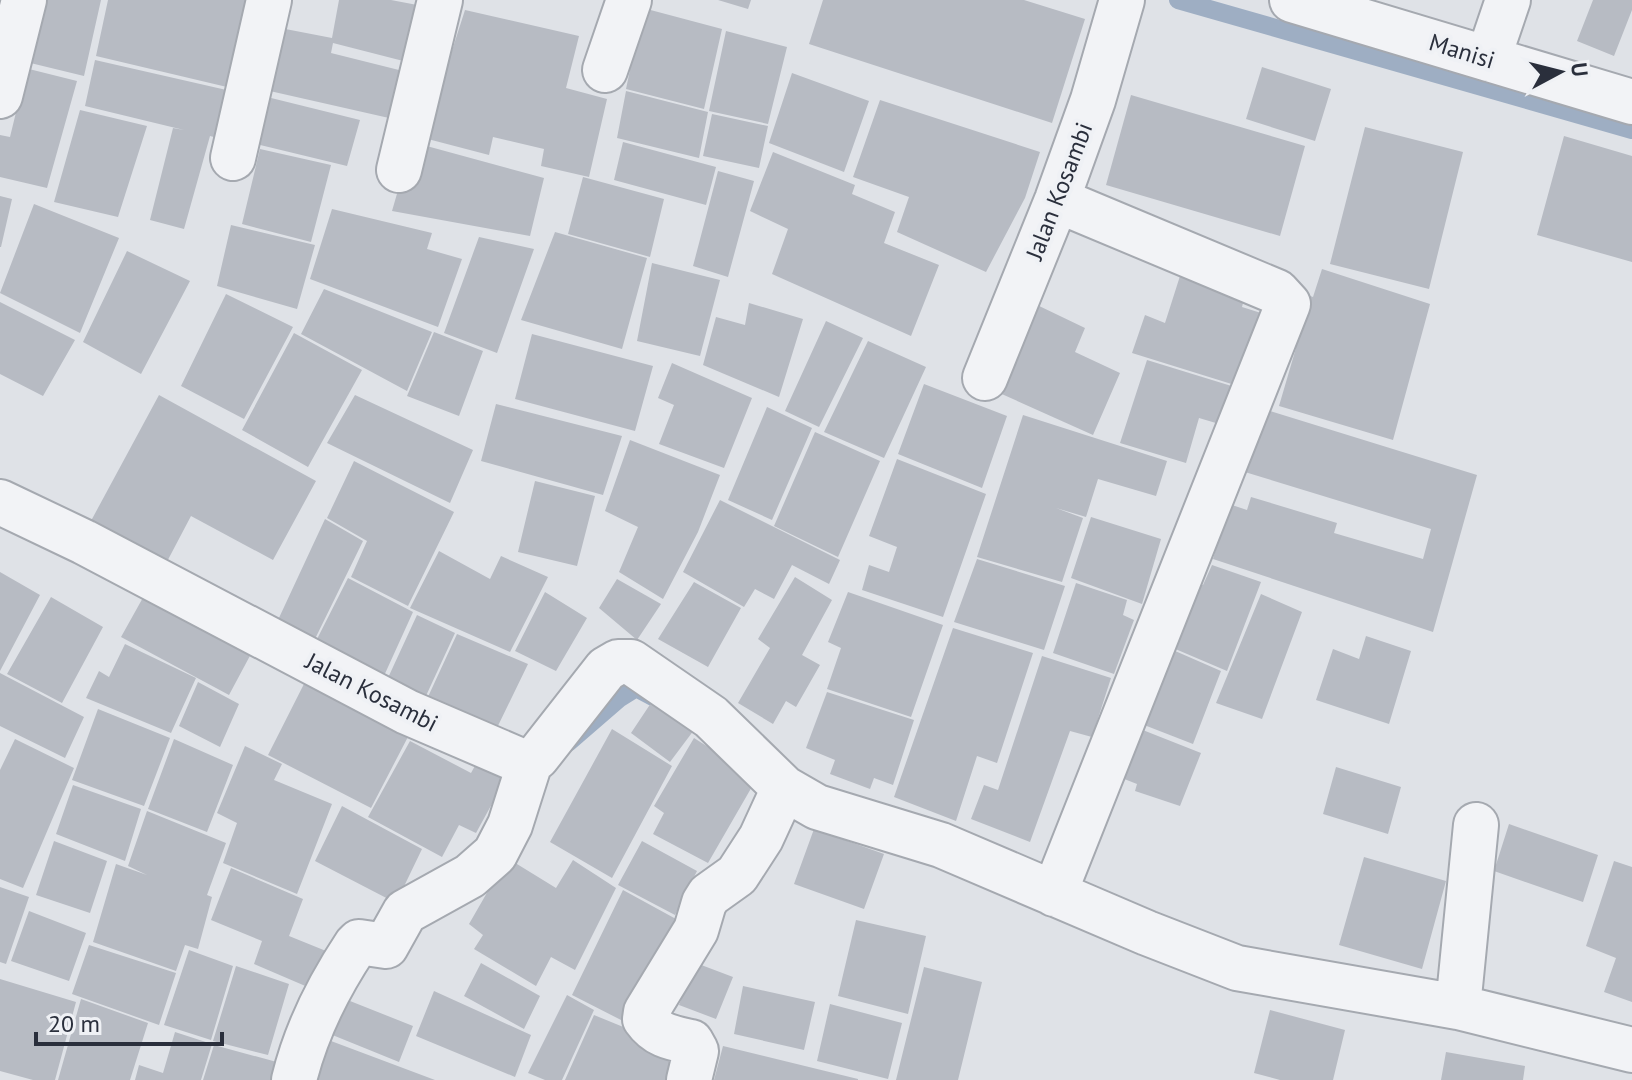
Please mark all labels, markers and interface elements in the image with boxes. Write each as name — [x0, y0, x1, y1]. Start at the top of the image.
street label: Manisi — [1425, 26, 1499, 76]
north arrow — [1520, 32, 1600, 112]
text: U — [1565, 61, 1595, 78]
street label: Jalan Kosambi — [1018, 118, 1099, 265]
street label: Jalan Kosambi — [300, 645, 443, 739]
scale bar — [36, 996, 222, 1046]
text: 20 m — [48, 1008, 100, 1039]

